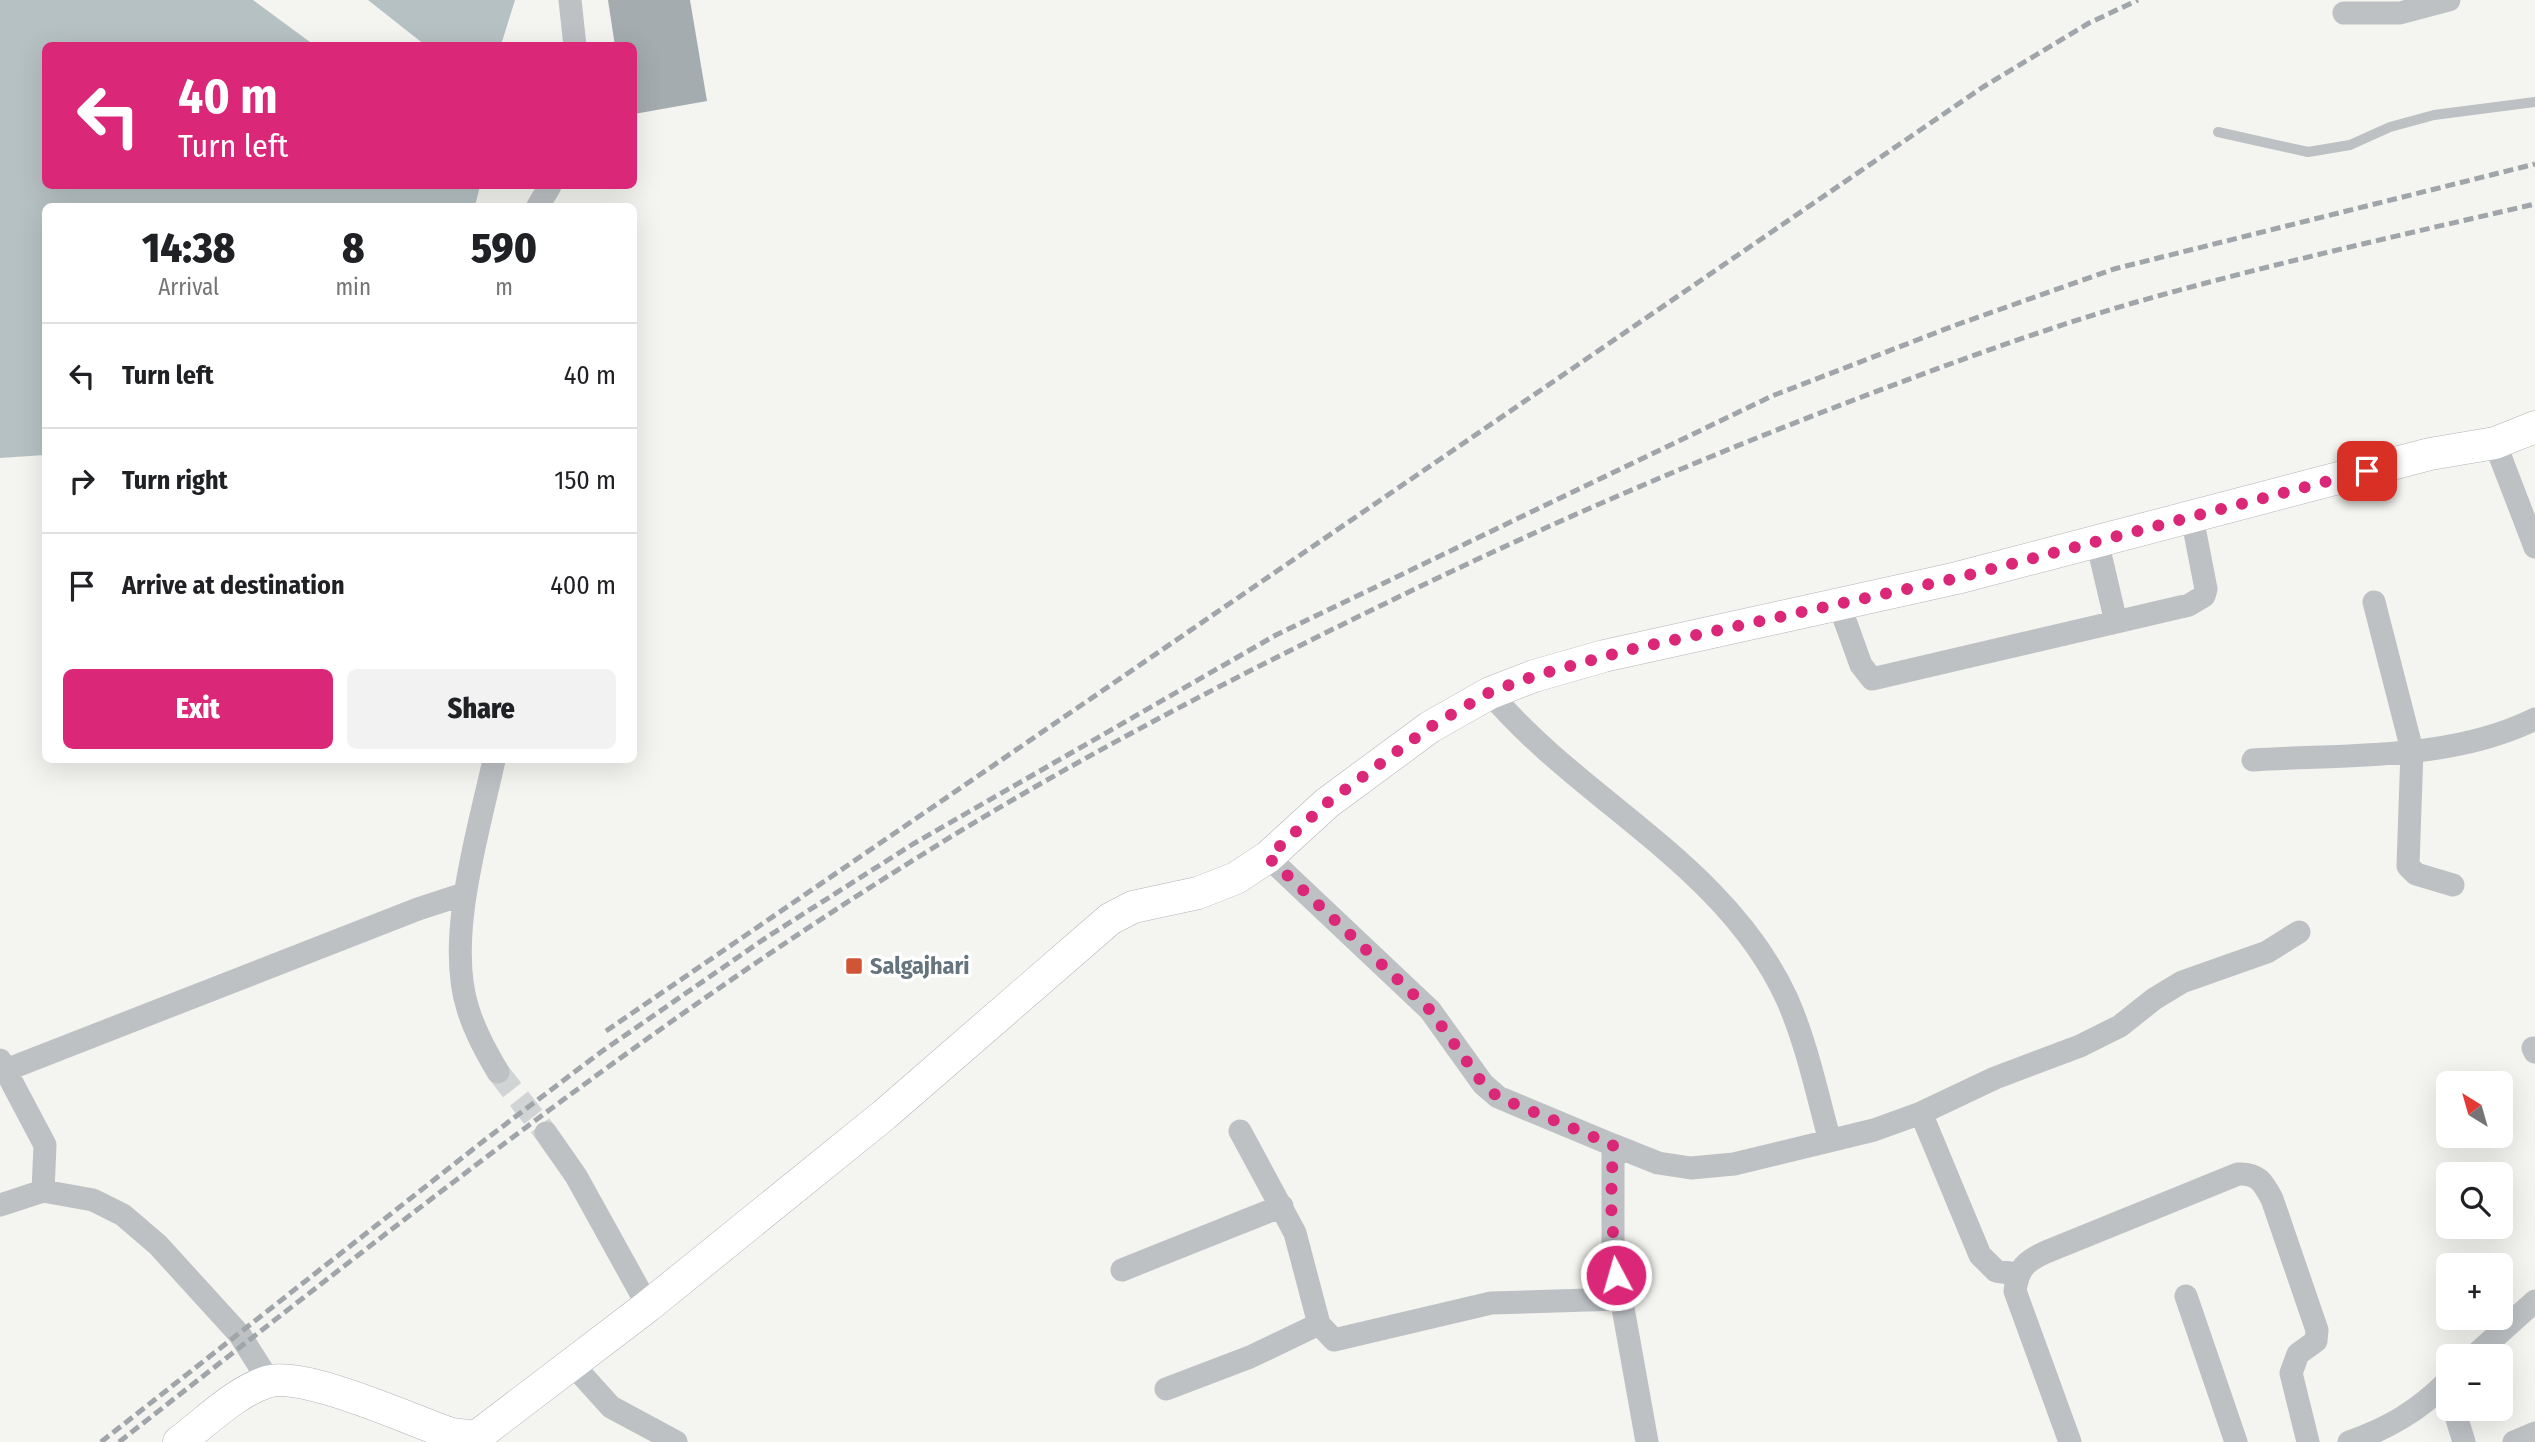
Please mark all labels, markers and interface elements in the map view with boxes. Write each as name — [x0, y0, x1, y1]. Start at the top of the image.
text: 40 m — [178, 67, 278, 126]
icon: left — [63, 70, 154, 161]
text: Turn left — [178, 127, 288, 165]
text: 14:38 — [142, 223, 235, 273]
text: 8 — [342, 223, 365, 273]
text: 590 — [471, 223, 537, 273]
text: Arrival — [158, 273, 219, 301]
text: min — [335, 273, 371, 301]
text: m — [495, 273, 513, 301]
icon: left — [63, 357, 101, 395]
text: Turn left — [122, 360, 214, 391]
text: 40 m — [564, 360, 616, 391]
pin — [2337, 441, 2397, 501]
icon: arrive — [2348, 452, 2386, 490]
icon: right — [63, 462, 101, 500]
text: Turn right — [122, 465, 228, 496]
text: 150 m — [554, 465, 616, 496]
icon: arrive — [63, 567, 101, 605]
text: Arrive at destination — [122, 570, 345, 601]
text: 400 m — [550, 570, 616, 601]
button: Exit — [63, 669, 333, 749]
button: Share — [347, 669, 616, 749]
place label: Salgajhari — [870, 952, 969, 980]
marker: Salgajhari — [844, 956, 864, 976]
north arrow — [2436, 1071, 2513, 1148]
map controls — [2436, 1071, 2513, 1421]
button: search — [2436, 1162, 2513, 1239]
position arrow — [1579, 1238, 1653, 1312]
button: + — [2436, 1253, 2513, 1330]
button: − — [2436, 1344, 2513, 1421]

